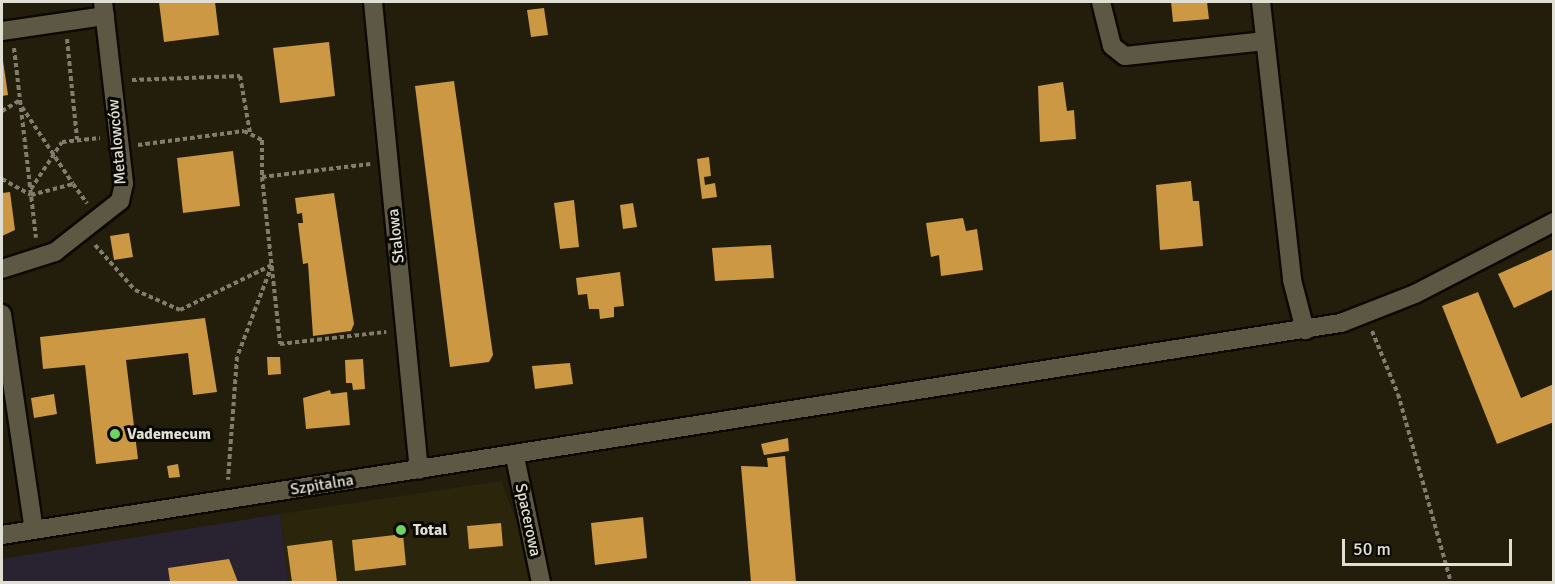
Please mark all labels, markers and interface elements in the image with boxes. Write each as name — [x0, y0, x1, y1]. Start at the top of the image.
street label: Metalowców — [104, 98, 130, 186]
street label: Stalowa — [384, 208, 408, 264]
place label: Vademecum — [127, 424, 211, 444]
marker: Vademecum — [108, 427, 122, 441]
street label: Szpitalna — [289, 471, 355, 499]
street label: Spacerowa — [511, 482, 545, 558]
place label: Total — [413, 520, 447, 540]
marker: Total — [394, 523, 408, 537]
scale bar — [1345, 527, 1514, 565]
text: 50 m — [1353, 538, 1391, 560]

